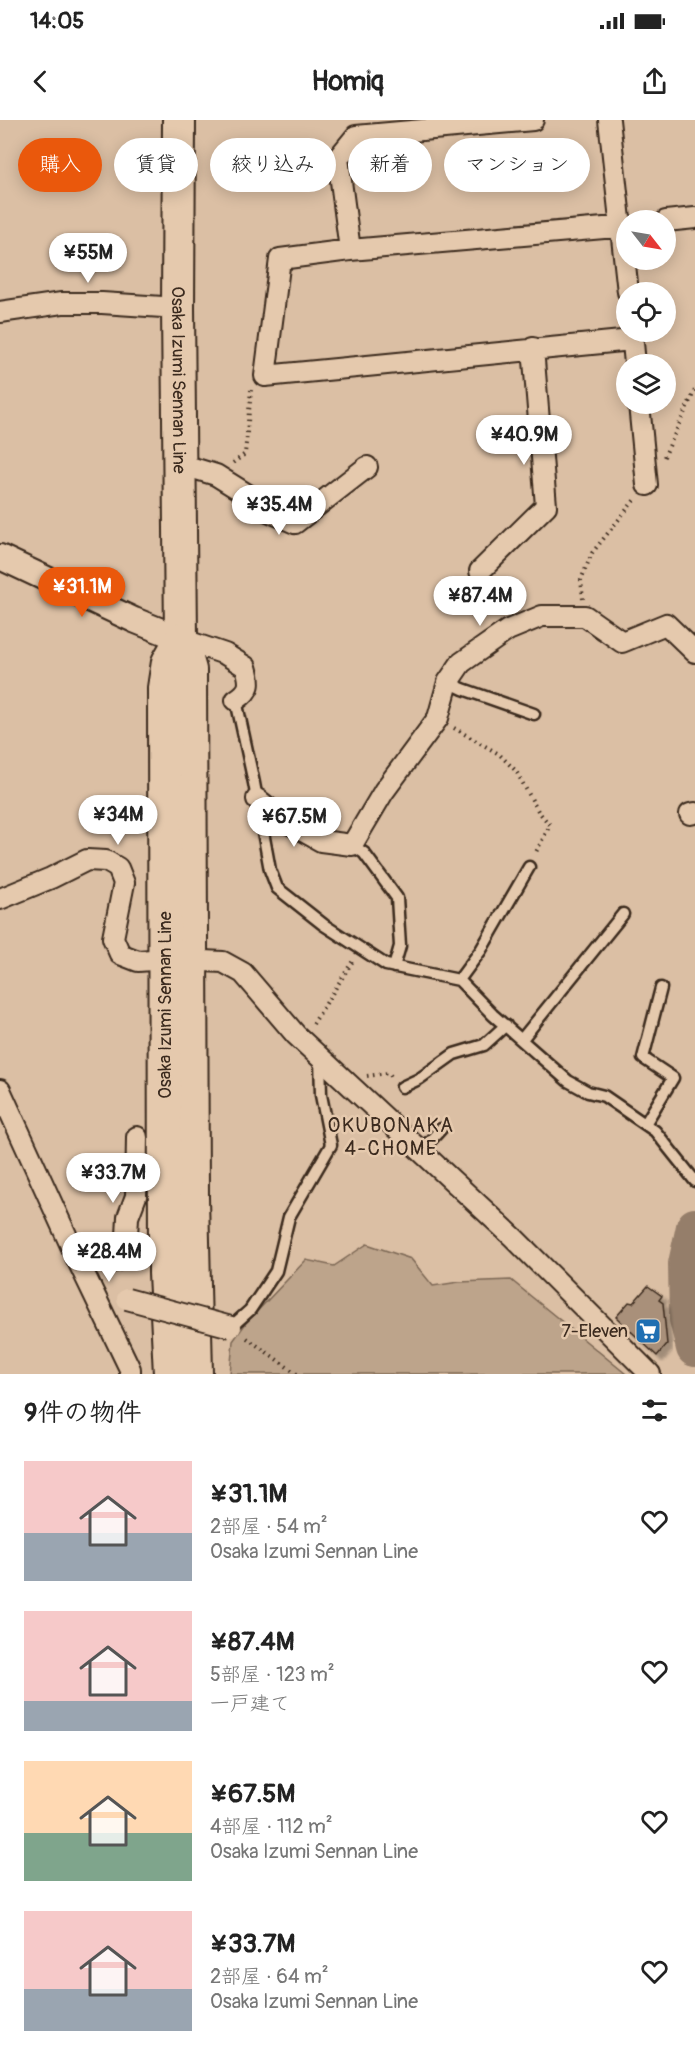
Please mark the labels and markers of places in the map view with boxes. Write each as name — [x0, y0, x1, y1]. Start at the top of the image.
pin: ¥55M — [52, 233, 124, 284]
pin: ¥40.9M — [475, 415, 573, 466]
pin: ¥35.4M — [230, 485, 328, 536]
pin: ¥31.1M — [33, 567, 131, 618]
pin: ¥87.4M — [431, 576, 529, 627]
pin: ¥34M — [82, 795, 154, 846]
pin: ¥67.5M — [245, 797, 343, 848]
pin: ¥33.7M — [64, 1153, 162, 1204]
pin: ¥28.4M — [60, 1232, 158, 1283]
supermarket icon: 7-Eleven — [633, 1316, 663, 1346]
place label: 7-Eleven — [561, 1320, 628, 1343]

